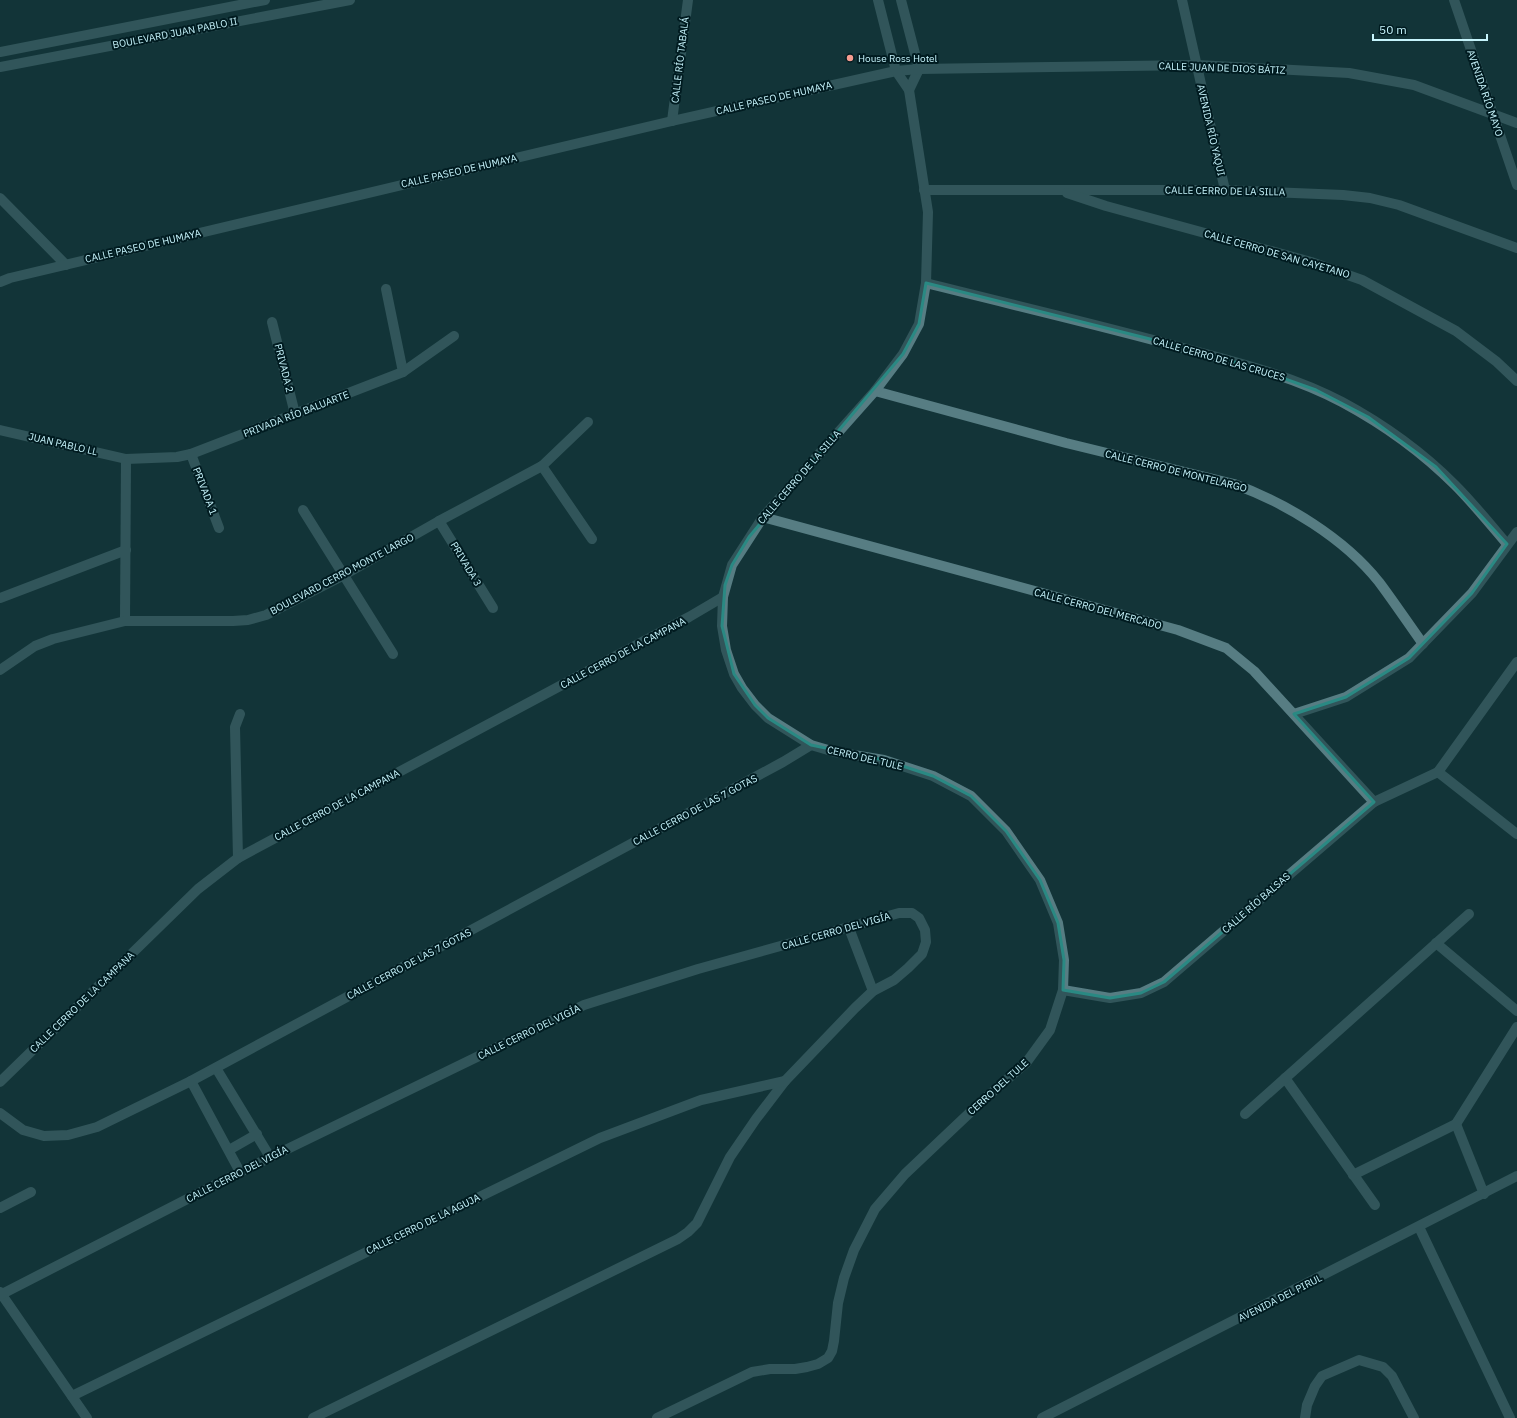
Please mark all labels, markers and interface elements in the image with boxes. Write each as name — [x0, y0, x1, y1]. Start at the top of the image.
street label: BOULEVARD JUAN PABLO II — [111, 15, 239, 51]
street label: CALLE RÍO TABALÁ — [668, 16, 692, 104]
scale bar — [1373, 16, 1487, 42]
text: 50 m — [1379, 22, 1407, 37]
street label: AVENIDA RÍO MAYO — [1464, 48, 1506, 138]
place label: House Ross Hotel — [858, 52, 938, 65]
marker: House Ross Hotel — [845, 53, 855, 63]
street label: CALLE JUAN DE DIOS BÁTIZ — [1158, 59, 1286, 77]
street label: CALLE PASEO DE HUMAYA — [715, 78, 834, 118]
street label: AVENIDA RÍO YAQUI — [1194, 83, 1228, 177]
street label: CALLE PASEO DE HUMAYA — [400, 151, 519, 191]
street label: CALLE CERRO DE LA SILLA — [1165, 183, 1286, 199]
street label: CALLE PASEO DE HUMAYA — [84, 226, 203, 266]
street label: CALLE CERRO DE SAN CAYETANO — [1203, 227, 1351, 281]
street label: CALLE CERRO DE LAS CRUCES — [1151, 334, 1287, 384]
street label: PRIVADA 2 — [272, 342, 296, 394]
street label: PRIVADA RÍO BALUARTE — [241, 388, 351, 440]
street label: CALLE CERRO DE LA SILLA — [755, 427, 844, 527]
street label: JUAN PABLO LL — [27, 430, 99, 458]
street label: CALLE CERRO DE MONTELARGO — [1104, 447, 1248, 495]
street label: PRIVADA 1 — [190, 465, 220, 517]
street label: BOULEVARD CERRO MONTE LARGO — [268, 530, 416, 618]
street label: PRIVADA 3 — [448, 539, 484, 589]
street label: CALLE CERRO DEL MERCADO — [1033, 586, 1163, 632]
street label: CALLE CERRO DE LA CAMPANA — [558, 614, 688, 692]
street label: CERRO DEL TULE — [826, 743, 904, 773]
street label: CALLE CERRO DE LA CAMPANA — [272, 766, 402, 844]
street label: CALLE CERRO DE LAS 7 GOTAS — [631, 772, 760, 848]
street label: CALLE RÍO BALSAS — [1219, 870, 1293, 936]
street label: CALLE CERRO DEL VIGÍA — [780, 909, 892, 953]
street label: CALLE CERRO DE LAS 7 GOTAS — [345, 926, 474, 1002]
street label: CALLE CERRO DE LA CAMPANA — [27, 948, 137, 1055]
street label: CALLE CERRO DEL VIGÍA — [476, 1001, 583, 1062]
street label: CERRO DEL TULE — [965, 1056, 1031, 1118]
street label: CALLE CERRO DEL VIGÍA — [184, 1142, 291, 1205]
street label: CALLE CERRO DE LA AGUJA — [364, 1190, 483, 1257]
street label: AVENIDA DEL PIRUL — [1236, 1271, 1324, 1325]

